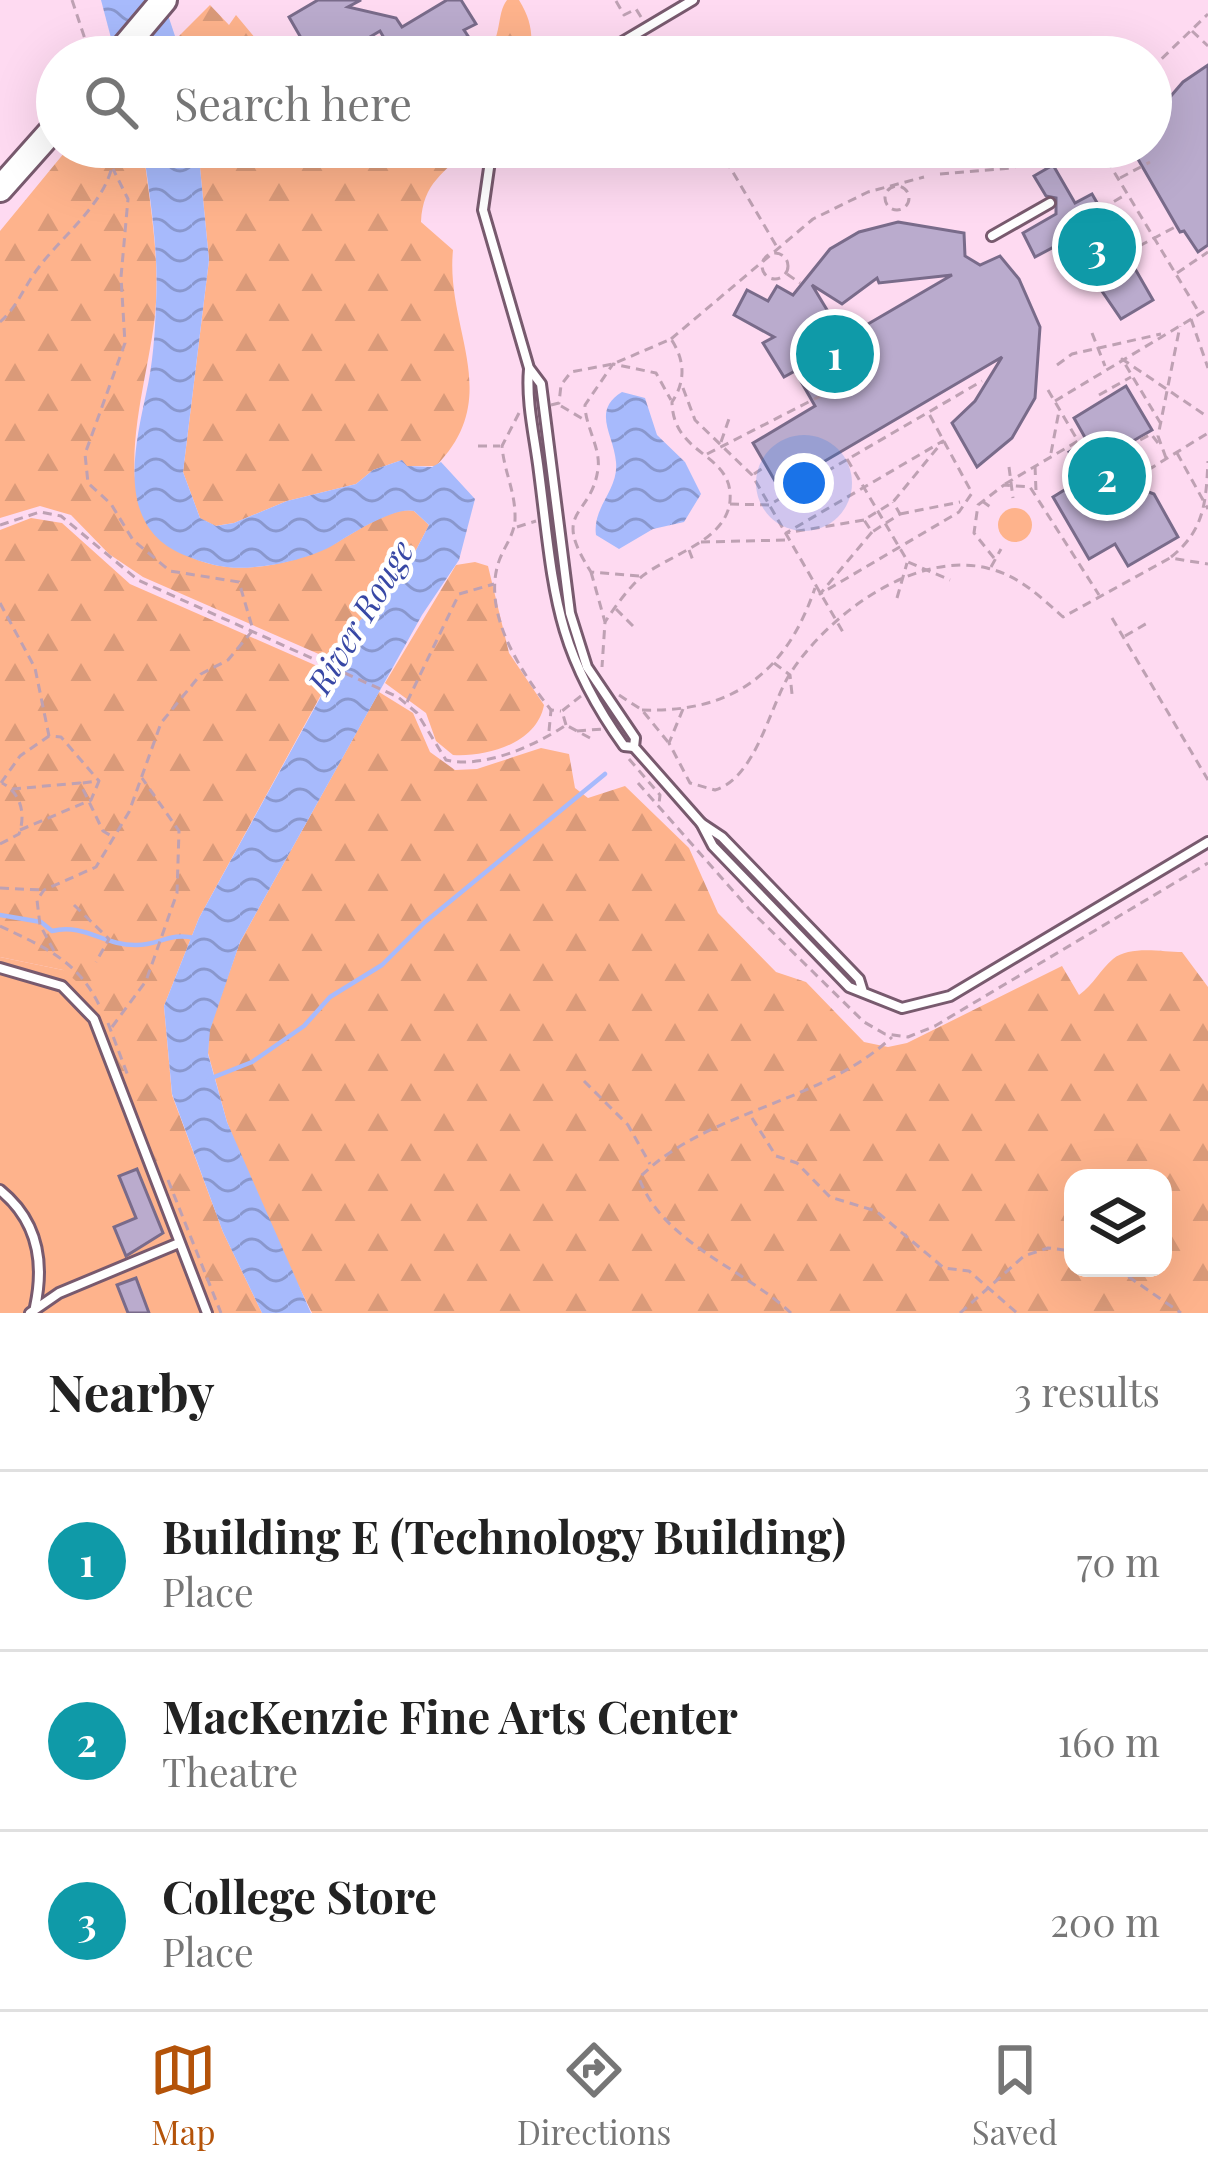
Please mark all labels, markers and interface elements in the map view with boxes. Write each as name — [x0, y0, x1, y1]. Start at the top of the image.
search box — [36, 36, 1172, 168]
icon: search — [78, 69, 144, 135]
text: Search here — [174, 72, 412, 132]
pin: 3 — [1058, 202, 1136, 292]
pin: 1 — [796, 309, 874, 399]
pin: 2 — [1068, 431, 1146, 521]
your location — [774, 453, 834, 513]
water label: River Rouge — [295, 531, 422, 703]
map controls — [1064, 1169, 1172, 1277]
button: layers — [1064, 1169, 1172, 1277]
text: Nearby — [48, 1357, 214, 1425]
text: 3 results — [1014, 1365, 1160, 1417]
text: Building E (Technology Building) — [162, 1505, 846, 1565]
text: 1 — [80, 1535, 94, 1587]
text: 70 m — [1076, 1535, 1160, 1587]
text: Place — [162, 1565, 254, 1617]
text: MacKenzie Fine Arts Center — [162, 1685, 738, 1745]
text: 2 — [77, 1715, 97, 1767]
text: 160 m — [1058, 1715, 1160, 1767]
text: Theatre — [162, 1745, 298, 1797]
text: College Store — [162, 1865, 437, 1925]
text: 3 — [77, 1895, 97, 1947]
text: 200 m — [1050, 1895, 1160, 1947]
text: Place — [162, 1925, 254, 1977]
tab: Map — [150, 2037, 216, 2153]
tab: Directions — [517, 2037, 671, 2153]
tab: Saved — [972, 2037, 1058, 2153]

